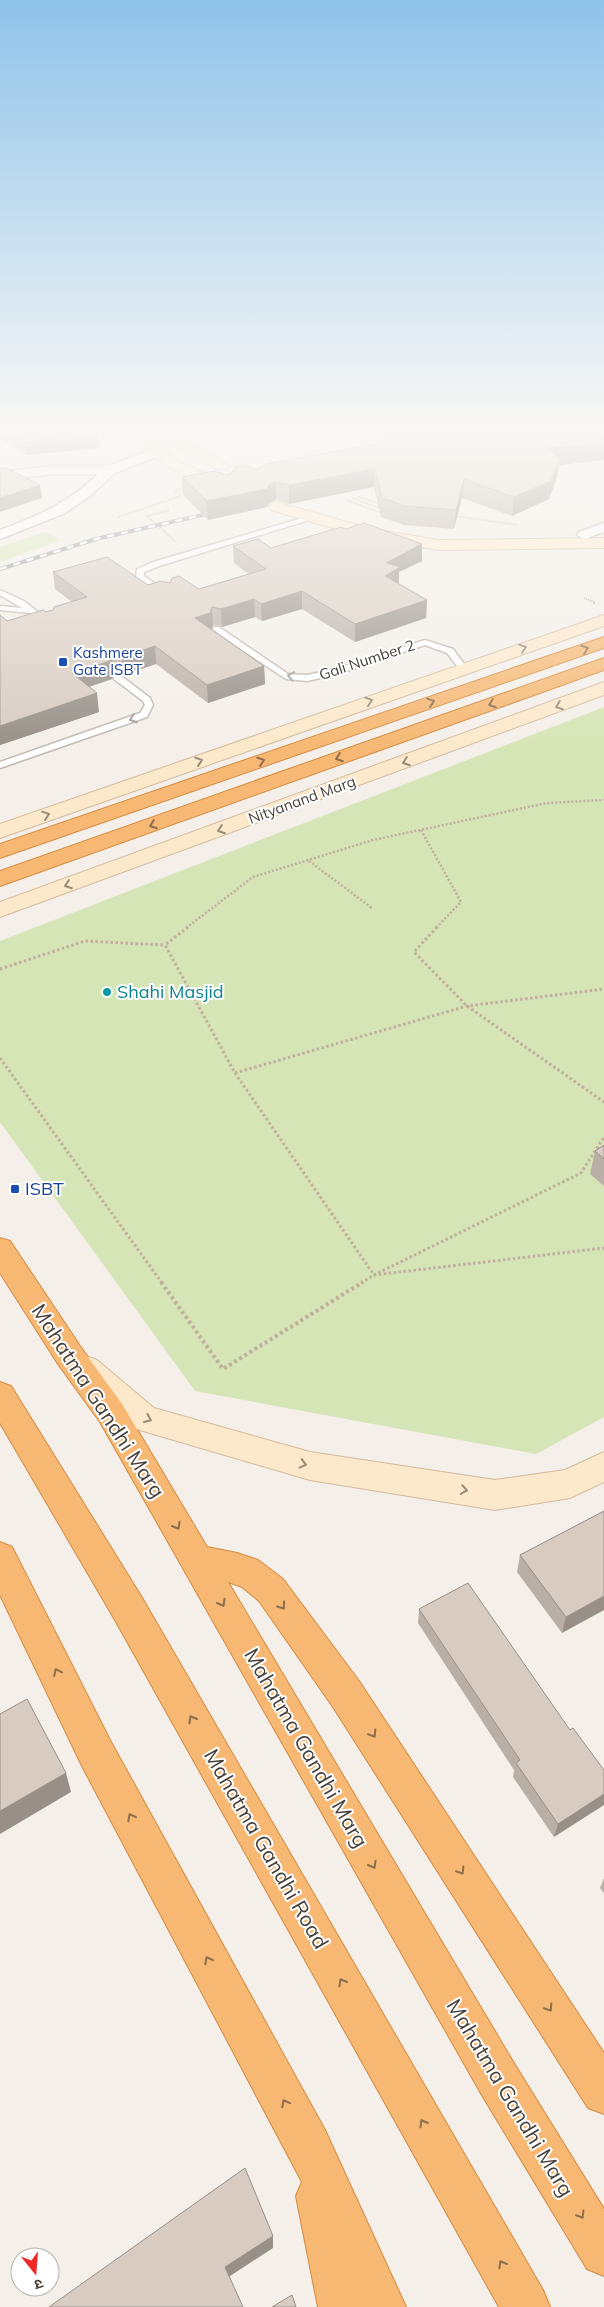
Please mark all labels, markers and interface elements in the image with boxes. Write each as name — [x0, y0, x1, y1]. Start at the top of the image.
street label: Gali Number 2 — [317, 635, 417, 684]
place label: Kashmere Gate ISBT — [73, 643, 143, 679]
one-way arrow — [518, 644, 526, 654]
one-way arrow — [580, 645, 589, 655]
marker: Kashmere Gate ISBT — [57, 656, 69, 668]
one-way arrow — [286, 671, 295, 682]
one-way arrow — [364, 697, 373, 707]
one-way arrow — [426, 698, 435, 708]
one-way arrow — [488, 698, 497, 708]
one-way arrow — [555, 700, 563, 710]
one-way arrow — [129, 713, 138, 723]
one-way arrow — [335, 752, 344, 762]
one-way arrow — [402, 756, 411, 766]
one-way arrow — [195, 757, 203, 767]
one-way arrow — [256, 757, 265, 767]
street label: Nityanand Marg — [246, 771, 358, 828]
one-way arrow — [41, 811, 50, 821]
one-way arrow — [149, 819, 158, 829]
one-way arrow — [217, 824, 225, 834]
one-way arrow — [64, 879, 73, 889]
place label: Shahi Masjid — [117, 980, 224, 1003]
marker: Shahi Masjid — [101, 986, 113, 998]
place label: ISBT — [25, 1177, 64, 1200]
marker: ISBT — [9, 1183, 21, 1195]
street label: Mahatma Gandhi Marg — [26, 1299, 171, 1502]
one-way arrow — [142, 1412, 151, 1422]
one-way arrow — [299, 1459, 307, 1469]
one-way arrow — [460, 1484, 468, 1495]
one-way arrow — [171, 1520, 181, 1529]
one-way arrow — [215, 1598, 225, 1607]
one-way arrow — [276, 1600, 286, 1609]
street label: Mahatma Gandhi Marg — [239, 1643, 375, 1852]
one-way arrow — [53, 1668, 63, 1677]
one-way arrow — [188, 1716, 198, 1725]
one-way arrow — [367, 1729, 376, 1738]
street label: Mahatma Gandhi Road — [199, 1744, 335, 1953]
one-way arrow — [127, 1813, 137, 1822]
one-way arrow — [367, 1860, 377, 1869]
one-way arrow — [455, 1865, 464, 1875]
one-way arrow — [204, 1956, 214, 1965]
one-way arrow — [338, 1978, 348, 1987]
street label: Mahatma Gandhi Marg — [442, 1994, 580, 2201]
one-way arrow — [543, 2002, 552, 2011]
one-way arrow — [282, 2099, 292, 2108]
one-way arrow — [419, 2119, 429, 2128]
one-way arrow — [575, 2210, 585, 2219]
north arrow — [10, 2247, 60, 2297]
one-way arrow — [499, 2261, 509, 2270]
text: उ — [31, 2275, 45, 2294]

